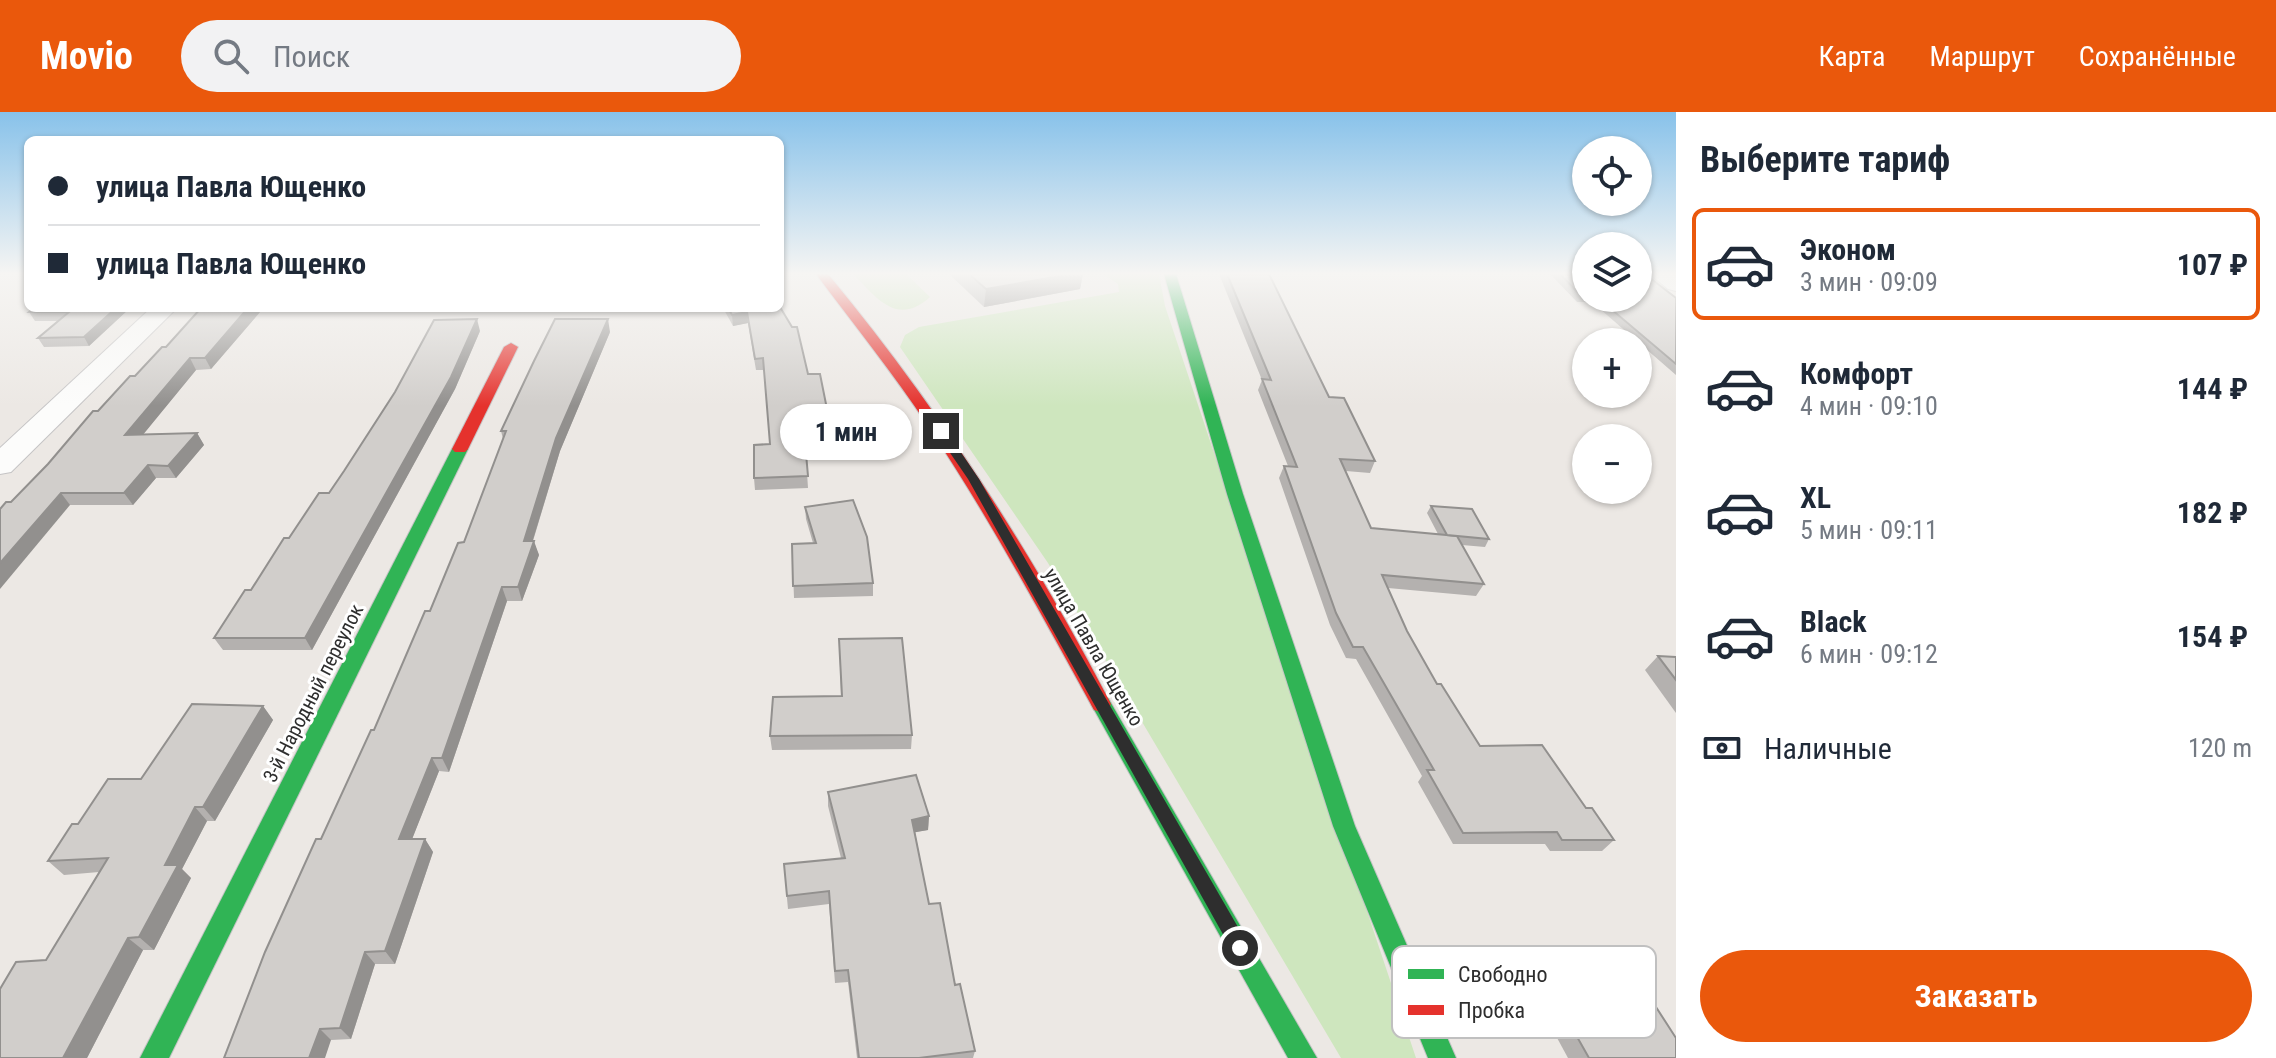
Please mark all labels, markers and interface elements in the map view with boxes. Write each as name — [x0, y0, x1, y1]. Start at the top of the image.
search box — [181, 20, 741, 92]
text: Movio — [40, 34, 133, 78]
icon: search — [209, 34, 253, 78]
text: Поиск — [273, 39, 350, 74]
text: Карта — [1819, 40, 1885, 73]
text: Маршрут — [1929, 40, 2035, 73]
text: Сохранённые — [2079, 40, 2236, 73]
map controls — [1572, 136, 1652, 504]
button: locate — [1572, 136, 1652, 216]
text: Выберите тариф — [1700, 139, 1950, 181]
text: улица Павла Ющенко — [96, 169, 366, 204]
icon: car — [1704, 228, 1776, 300]
button: layers — [1572, 232, 1652, 312]
text: Эконом — [1800, 232, 1896, 267]
text: улица Павла Ющенко — [96, 246, 366, 281]
text: 107 ₽ — [2177, 247, 2248, 282]
text: 3 мин · 09:09 — [1800, 267, 1938, 297]
button: + — [1572, 328, 1652, 408]
icon: car — [1704, 352, 1776, 424]
text: Комфорт — [1800, 356, 1913, 391]
text: 144 ₽ — [2177, 371, 2248, 406]
text: 4 мин · 09:10 — [1800, 391, 1938, 421]
callout: 1 мин — [781, 403, 913, 459]
route end — [923, 413, 959, 449]
text: 1 мин — [815, 417, 877, 447]
button: − — [1572, 424, 1652, 504]
icon: car — [1704, 476, 1776, 548]
text: XL — [1800, 480, 1831, 515]
text: 182 ₽ — [2177, 495, 2248, 530]
text: 5 мин · 09:11 — [1800, 515, 1938, 545]
street label: улица Павла Ющенко — [1039, 564, 1149, 730]
street label: 3-й Народный переулок — [258, 600, 368, 786]
icon: car — [1704, 600, 1776, 672]
text: Black — [1800, 604, 1867, 639]
text: 154 ₽ — [2177, 619, 2248, 654]
text: 6 мин · 09:12 — [1800, 639, 1938, 669]
icon: cash — [1700, 726, 1744, 770]
text: Наличные — [1764, 731, 1892, 766]
text: 120 m — [2188, 733, 2252, 763]
route start — [1222, 930, 1258, 966]
legend — [1392, 946, 1656, 1038]
button: Заказать — [1700, 950, 2252, 1042]
text: Свободно — [1458, 962, 1548, 987]
text: Пробка — [1458, 998, 1525, 1023]

